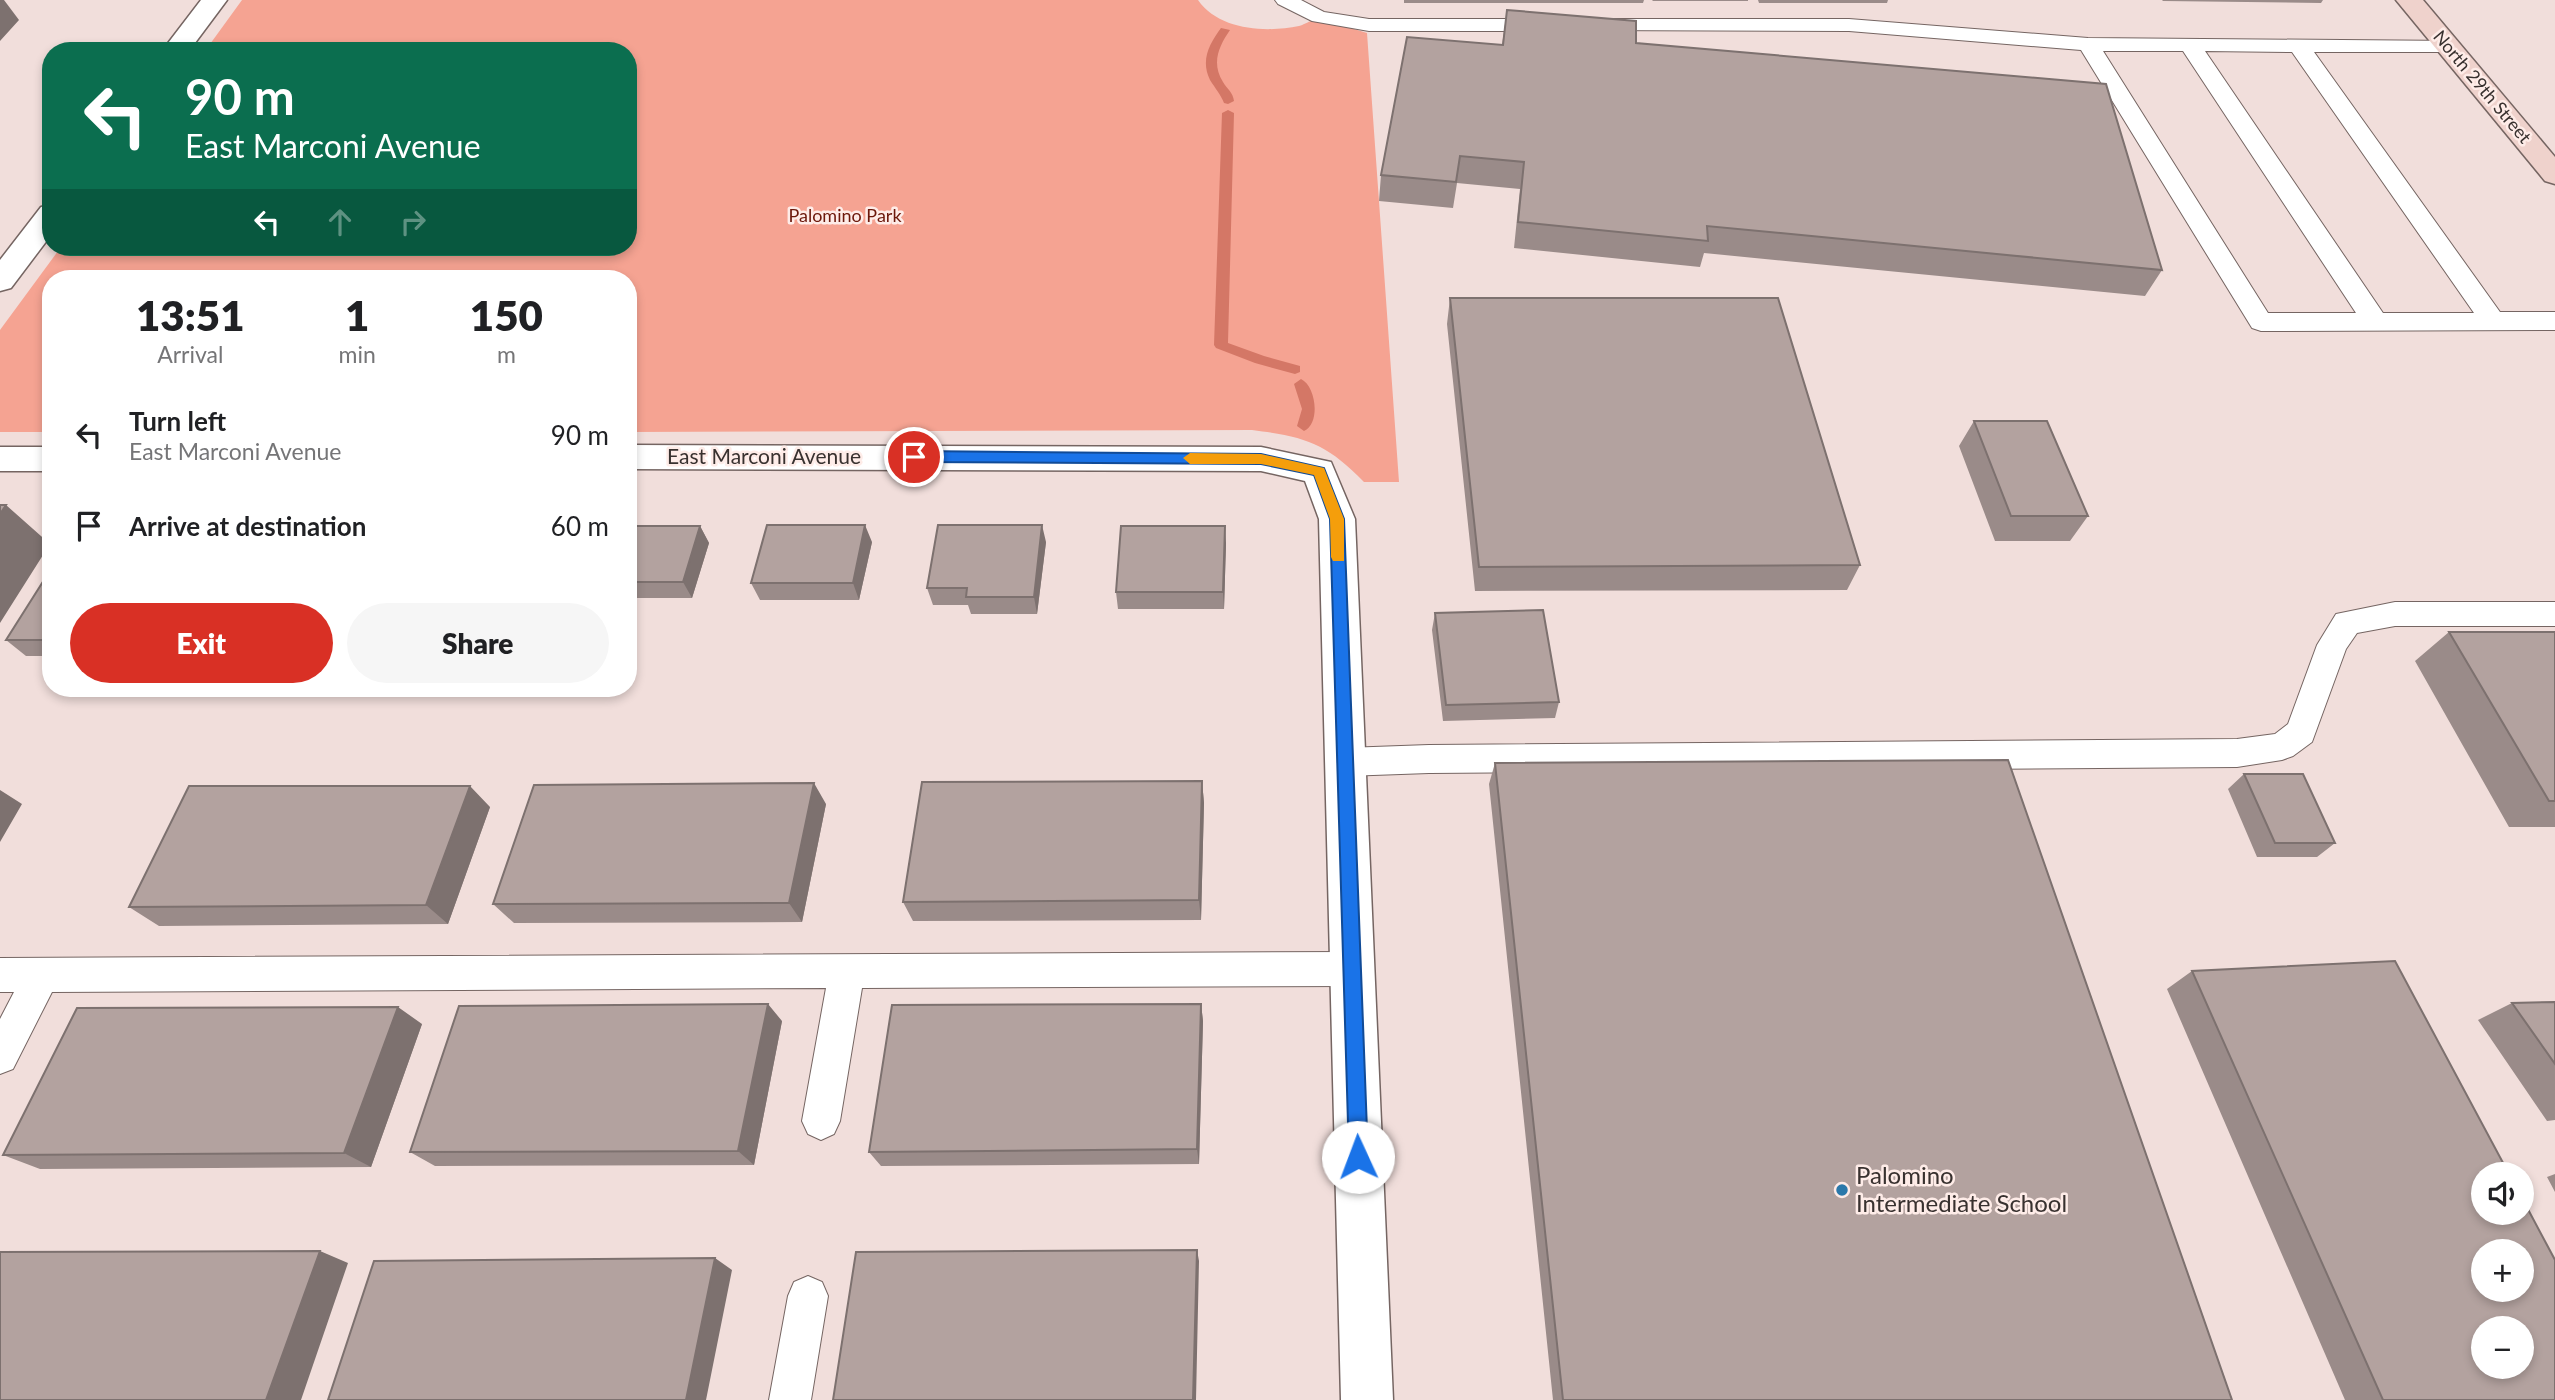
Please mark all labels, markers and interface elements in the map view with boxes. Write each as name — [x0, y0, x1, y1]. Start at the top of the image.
street label: North 29th Street — [2429, 25, 2537, 148]
text: 90 m — [185, 67, 295, 125]
icon: left — [70, 70, 161, 161]
text: East Marconi Avenue — [185, 126, 481, 165]
icon: left — [248, 203, 286, 241]
icon: ahead — [321, 203, 359, 241]
icon: right — [394, 203, 432, 241]
park label: Palomino Park — [788, 204, 902, 226]
text: 13:51 — [136, 290, 245, 340]
text: 1 — [345, 290, 369, 340]
text: 150 — [470, 290, 543, 340]
text: Arrival — [157, 340, 223, 368]
text: min — [339, 340, 376, 368]
text: m — [497, 340, 516, 368]
text: Turn left — [129, 405, 226, 437]
icon: left — [70, 416, 108, 454]
text: 90 m — [551, 419, 609, 451]
pin — [884, 427, 944, 487]
text: East Marconi Avenue — [129, 437, 341, 465]
icon: arrive — [895, 438, 933, 476]
street label: East Marconi Avenue — [667, 443, 861, 468]
icon: arrive — [70, 507, 108, 545]
text: Arrive at destination — [129, 510, 366, 542]
text: 60 m — [551, 510, 609, 542]
button: Exit — [70, 603, 333, 683]
button: Share — [347, 603, 609, 683]
position arrow — [1321, 1120, 1395, 1194]
place label: Palomino Intermediate School — [1856, 1160, 2067, 1217]
map controls — [2471, 1162, 2534, 1379]
button: sound — [2471, 1162, 2534, 1225]
marker: Palomino Intermediate School — [1834, 1182, 1850, 1198]
button: + — [2471, 1239, 2534, 1302]
button: − — [2471, 1316, 2534, 1379]

